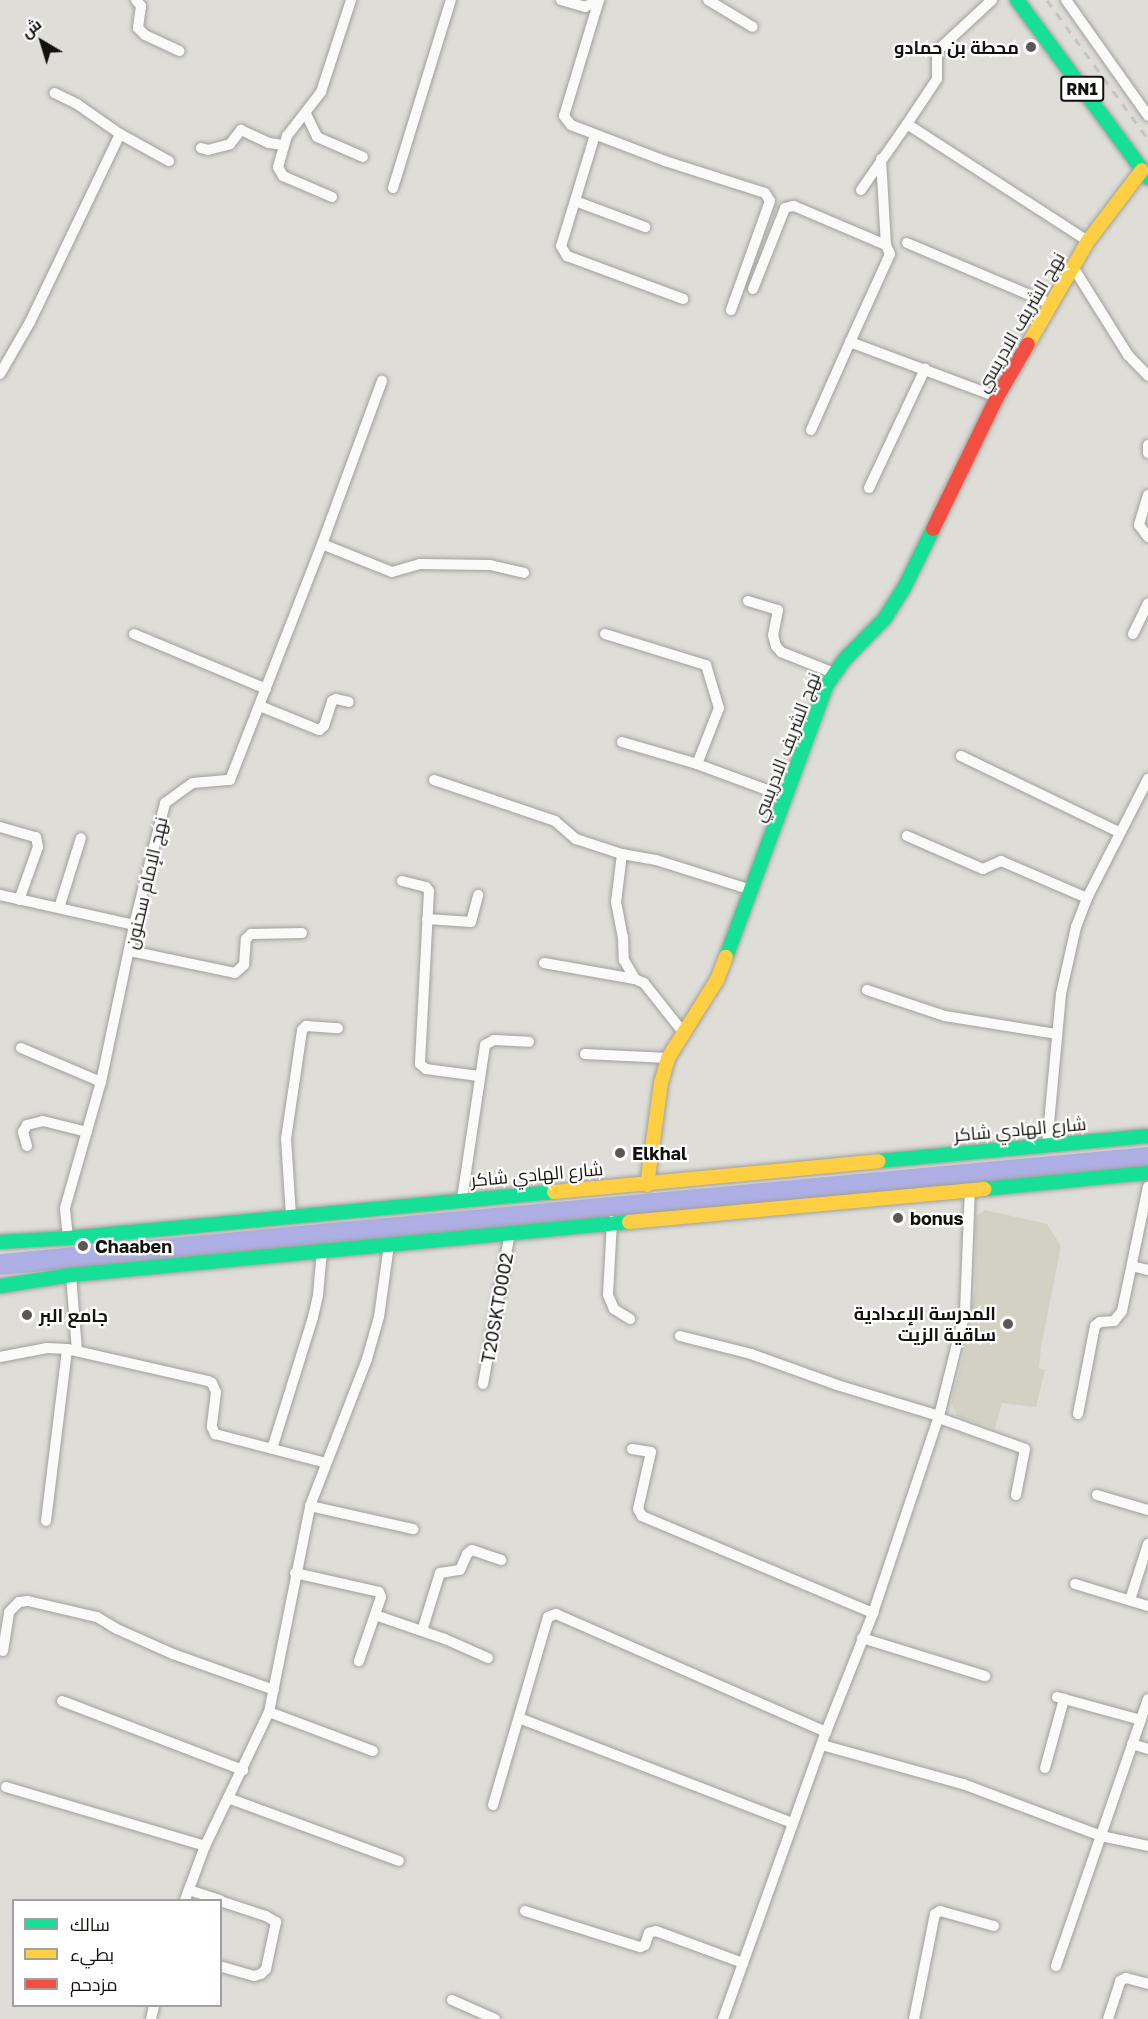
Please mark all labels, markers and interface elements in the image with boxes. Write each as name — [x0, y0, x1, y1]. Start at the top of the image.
north arrow — [12, 12, 72, 72]
text: ش — [17, 14, 45, 42]
place label: محطة بن حمادو — [894, 36, 1019, 58]
marker: محطة بن حمادو — [1024, 40, 1038, 54]
road number: RN1 — [1060, 76, 1104, 102]
street label: نهج الشريف الادريسي — [971, 248, 1069, 396]
street label: نهج الشريف الادريسي — [748, 669, 824, 825]
street label: نهج الإمام سحنون — [120, 815, 172, 951]
street label: شارع الهادي شاكر — [953, 1112, 1087, 1146]
place label: Elkhal — [632, 1142, 687, 1164]
marker: Elkhal — [613, 1146, 627, 1160]
street label: شارع الهادي شاكر — [470, 1157, 604, 1191]
place label: bonus — [910, 1207, 964, 1229]
marker: bonus — [891, 1211, 905, 1225]
place label: Chaaben — [95, 1235, 172, 1257]
marker: Chaaben — [76, 1239, 90, 1253]
street label: T20SKT0002 — [477, 1251, 517, 1365]
place label: المدرسة الإعدادية ساقية الزيت — [854, 1303, 996, 1346]
place label: جامع البر — [39, 1304, 108, 1326]
marker: جامع البر — [20, 1308, 34, 1322]
marker: المدرسة الإعدادية ساقية الزيت — [1001, 1317, 1015, 1331]
legend — [12, 1899, 222, 2007]
text: سالك — [70, 1913, 110, 1935]
text: بطيء — [70, 1943, 114, 1965]
text: مزدحم — [70, 1973, 118, 1995]

